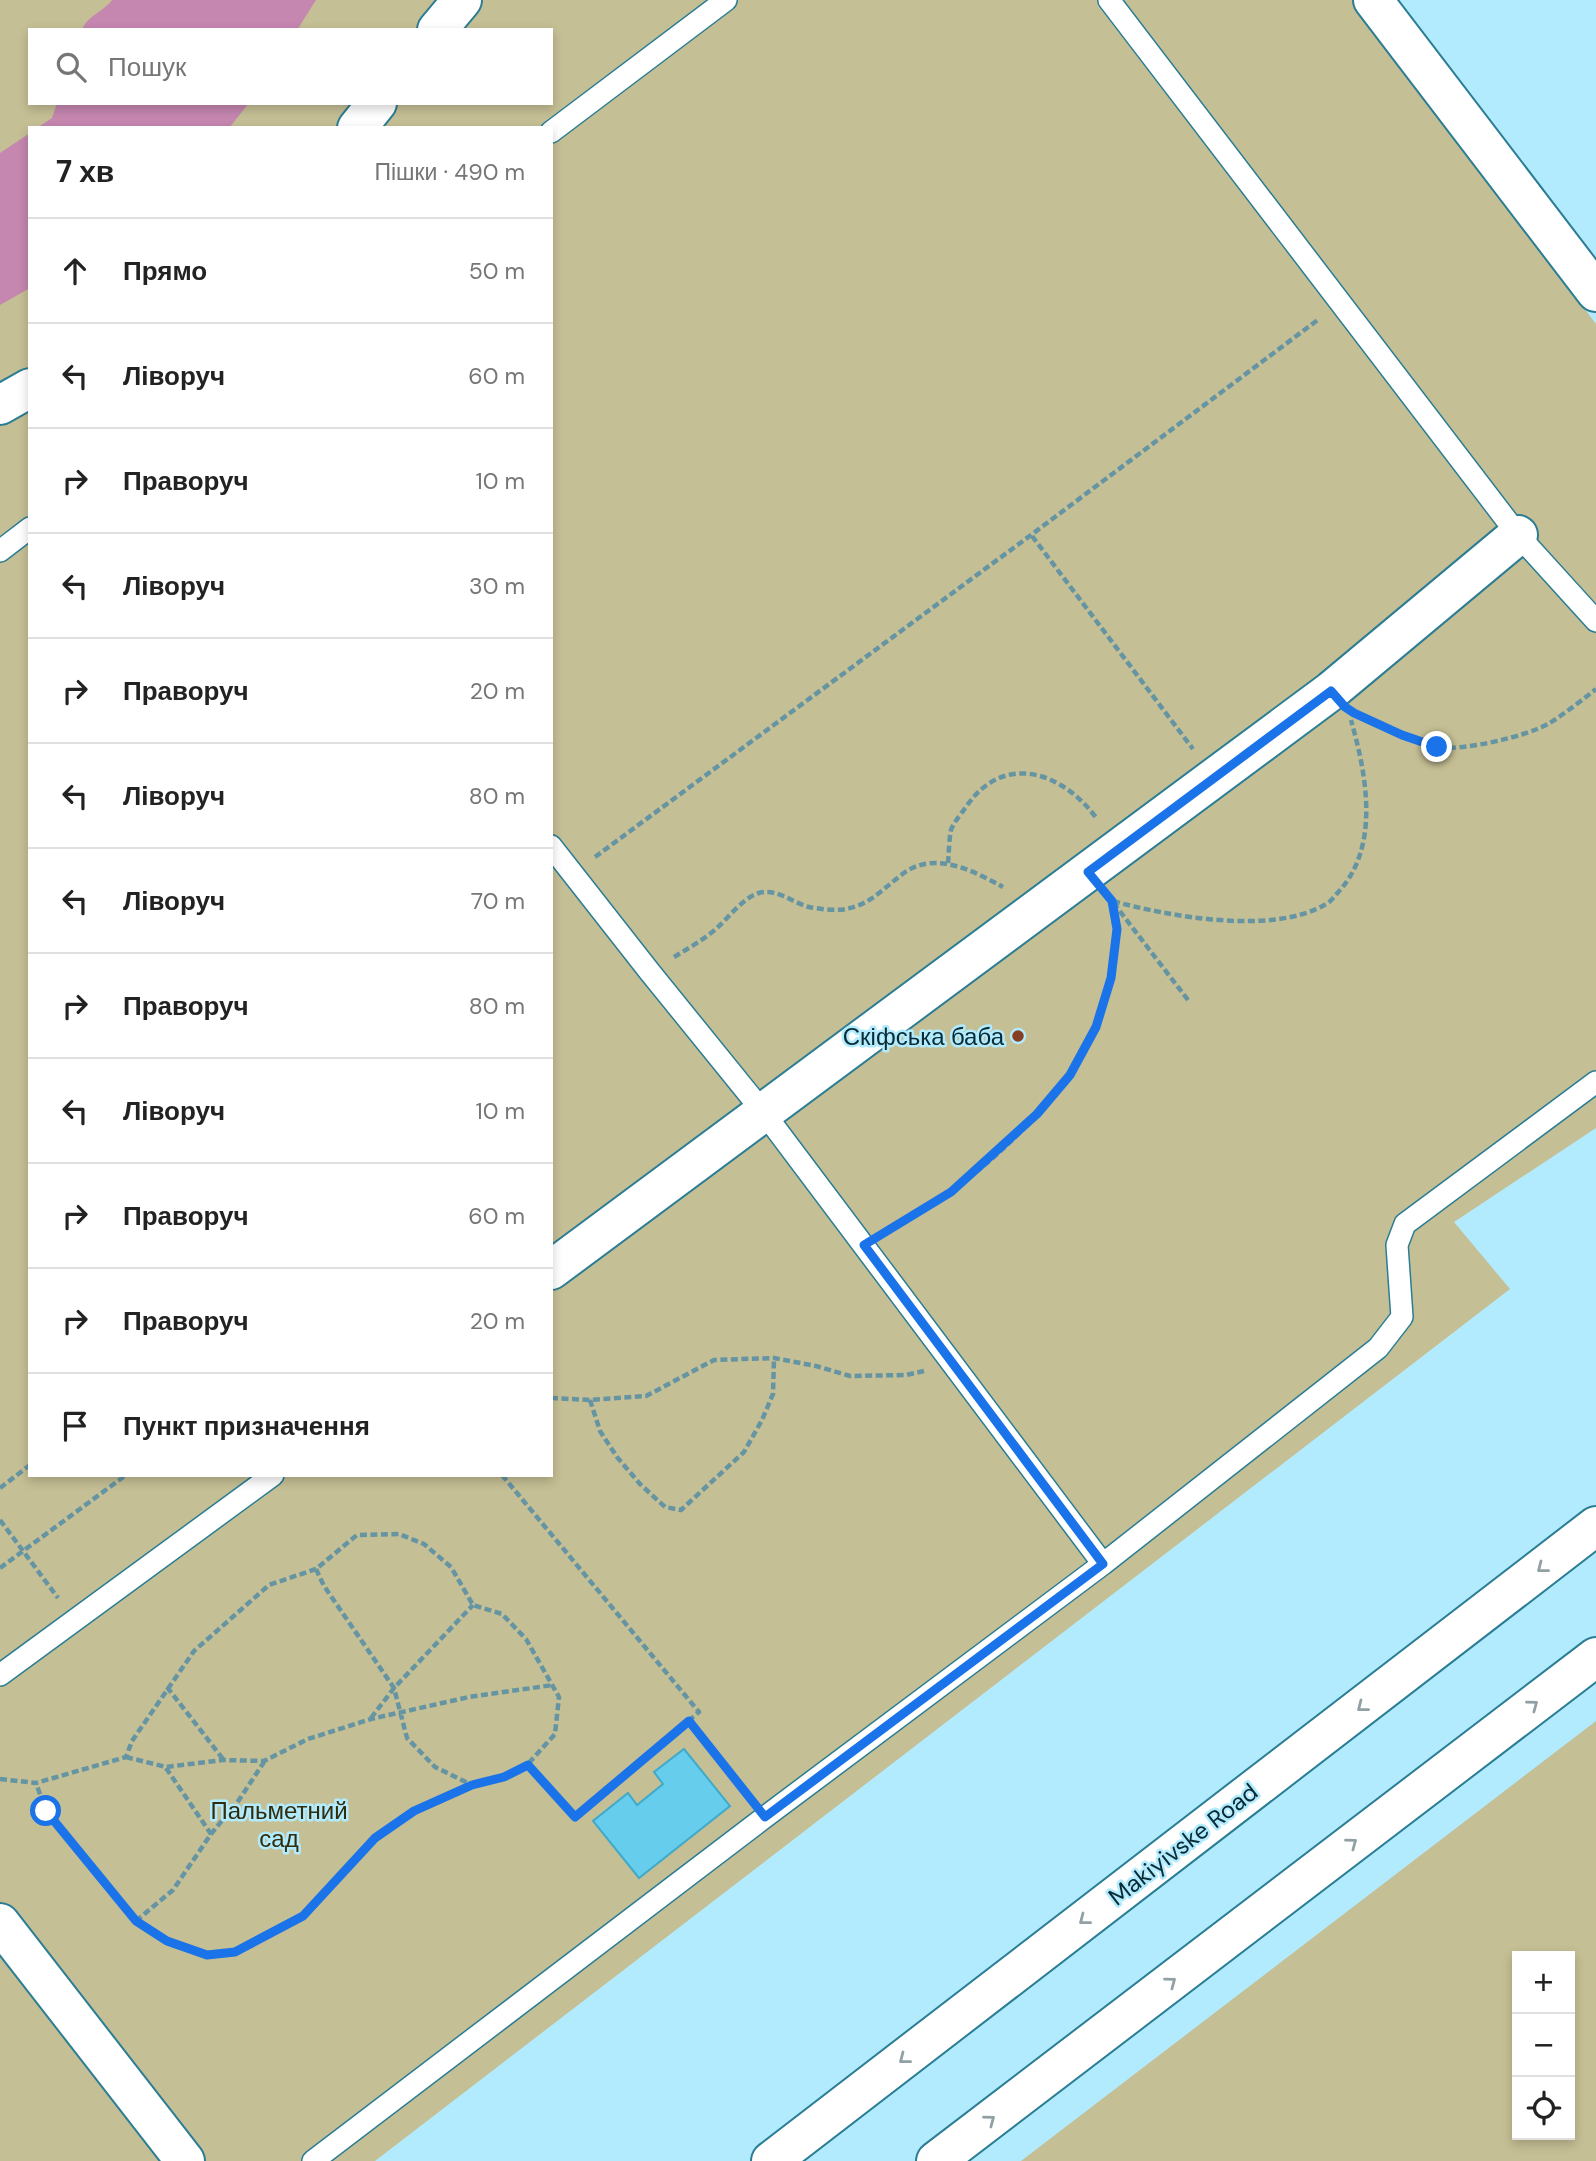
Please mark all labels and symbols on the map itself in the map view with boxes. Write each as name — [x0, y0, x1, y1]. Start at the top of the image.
route end — [1421, 731, 1452, 762]
place label: Скіфська баба — [843, 1021, 1005, 1052]
marker: Скіфська баба — [1010, 1028, 1026, 1044]
one-way arrow — [1537, 1559, 1550, 1572]
one-way arrow — [1357, 1698, 1369, 1711]
one-way arrow — [1525, 1701, 1538, 1714]
street label: Makiyivske Road — [1102, 1776, 1264, 1912]
route start — [30, 1795, 61, 1826]
park label: Пальметний сад — [210, 1795, 348, 1854]
one-way arrow — [1344, 1839, 1357, 1852]
one-way arrow — [1079, 1912, 1092, 1924]
one-way arrow — [1163, 1977, 1176, 1990]
one-way arrow — [899, 2050, 912, 2063]
one-way arrow — [983, 2115, 995, 2128]

